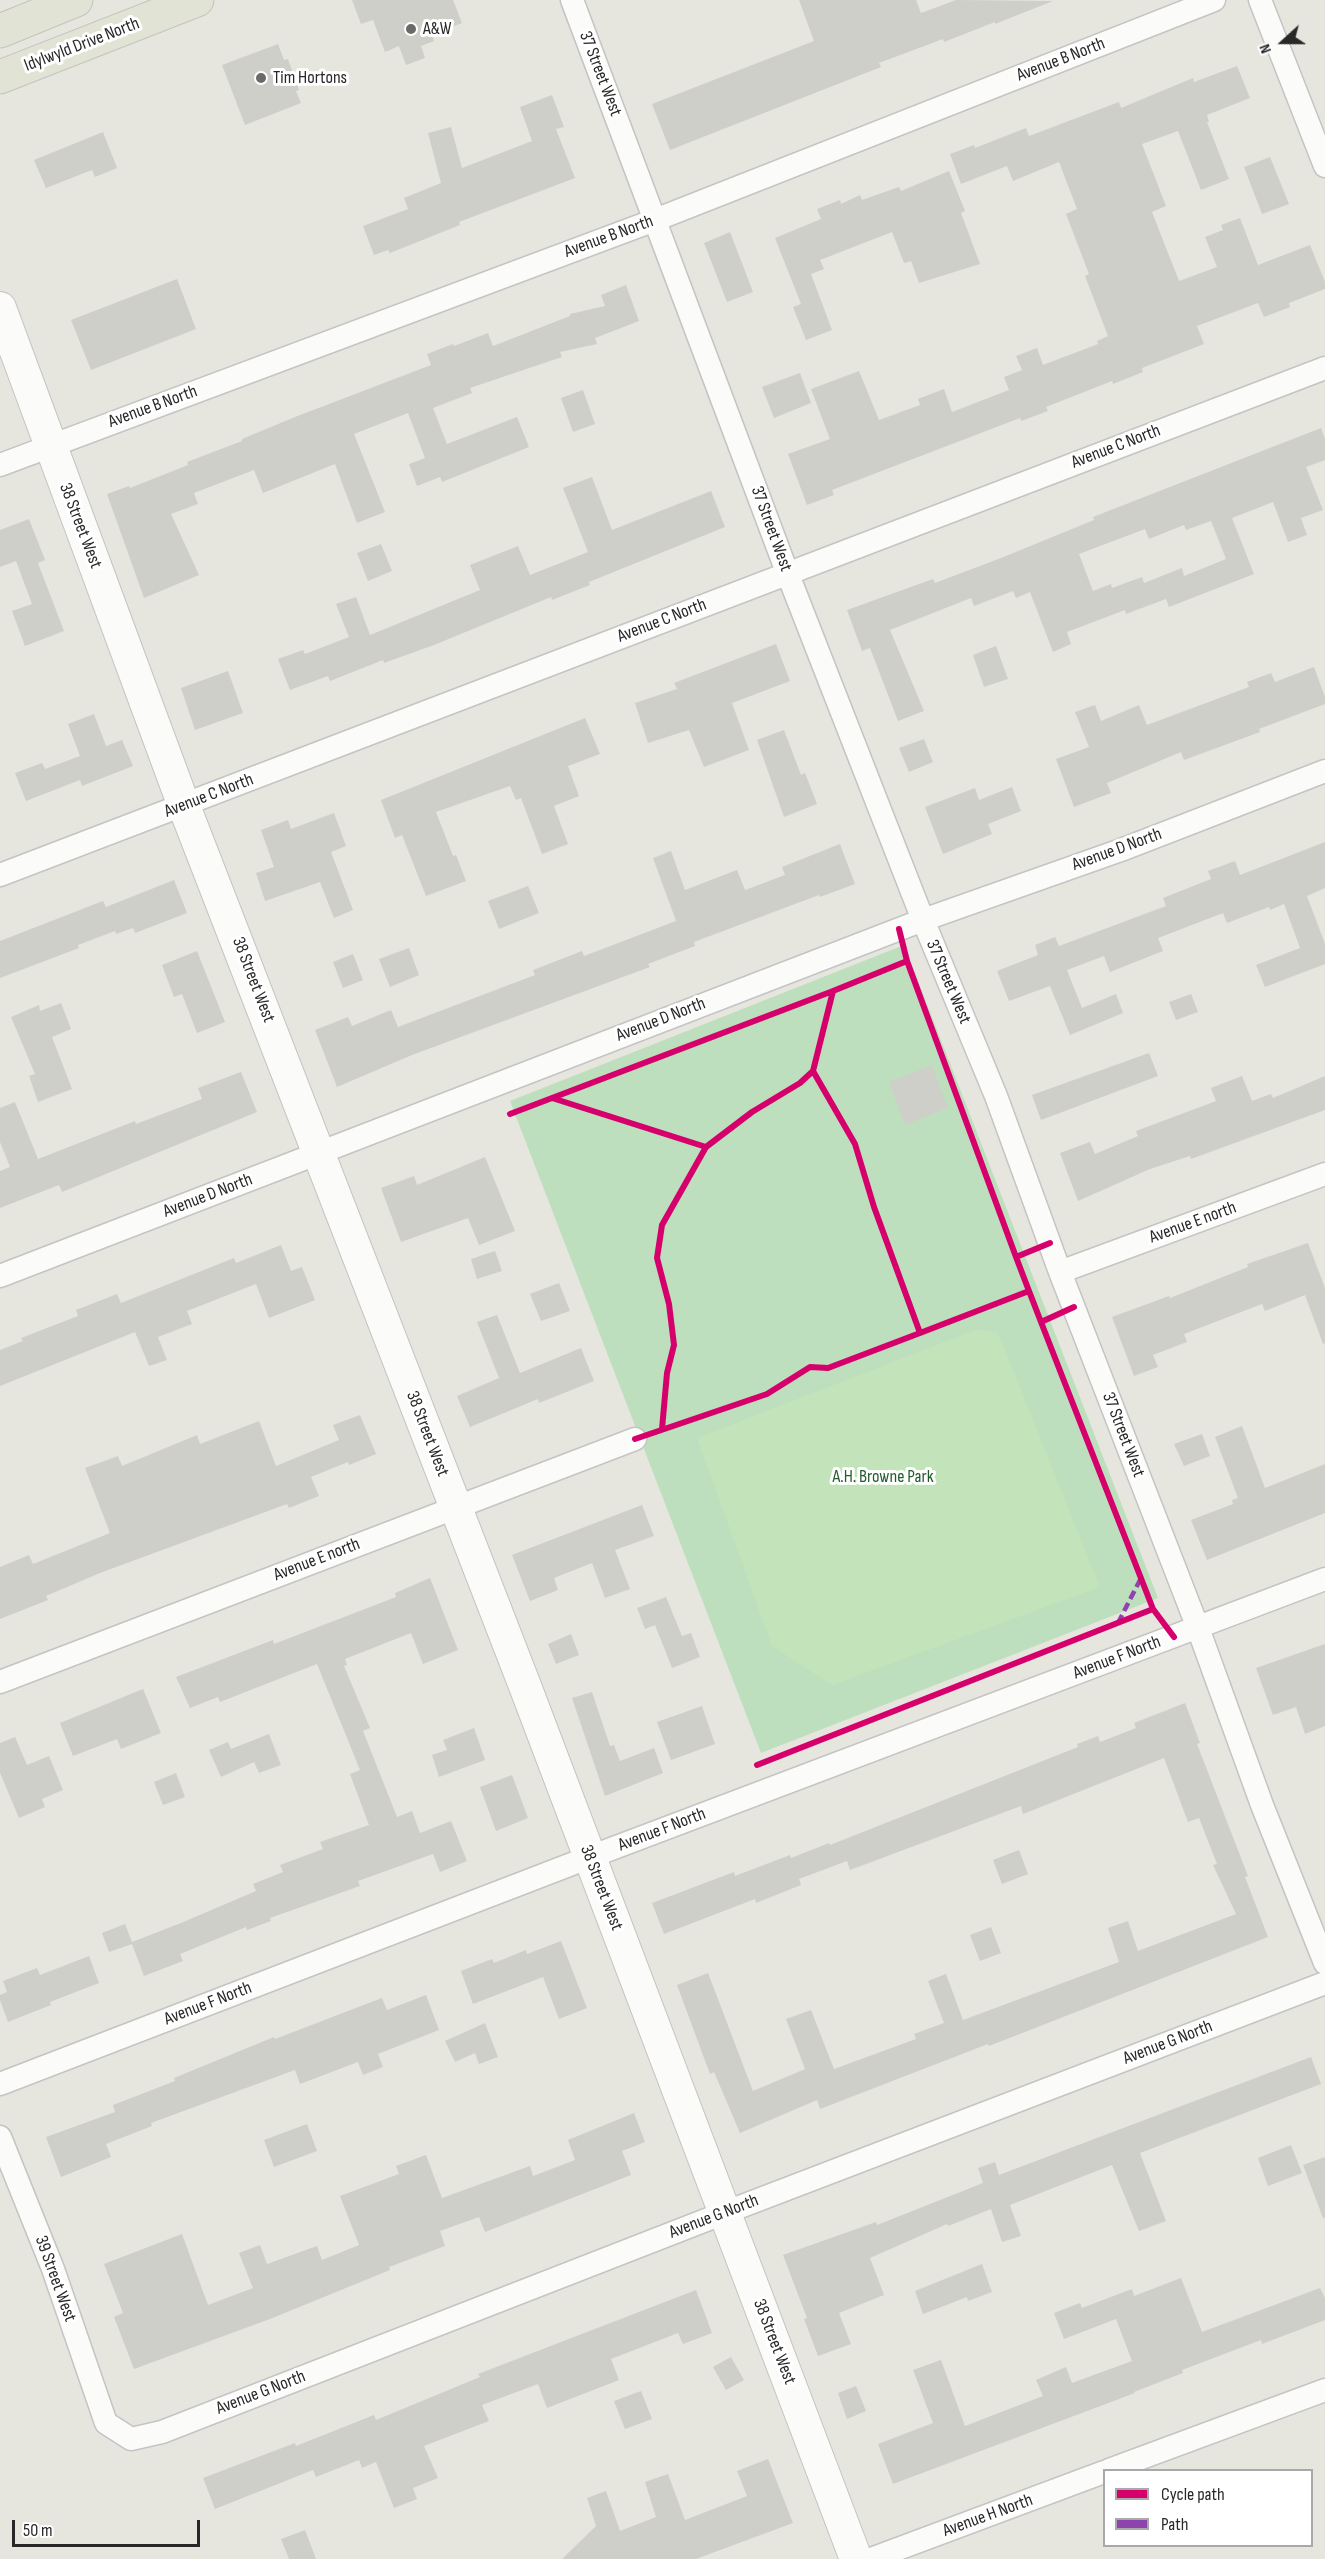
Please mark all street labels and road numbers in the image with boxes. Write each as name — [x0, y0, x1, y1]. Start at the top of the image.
street label: Idylwyld Drive North — [21, 13, 143, 77]
street label: 37 Street West — [574, 29, 626, 119]
street label: Avenue B North — [1014, 33, 1108, 87]
street label: Avenue B North — [562, 211, 656, 263]
street label: Avenue B North — [106, 381, 200, 433]
street label: Avenue C North — [1068, 420, 1164, 474]
street label: 38 Street West — [54, 480, 106, 572]
street label: 37 Street West — [746, 483, 796, 575]
street label: Avenue C North — [614, 594, 710, 648]
street label: Avenue C North — [161, 769, 257, 823]
street label: Avenue D North — [1069, 824, 1165, 876]
street label: 38 Street West — [227, 934, 279, 1026]
street label: 37 Street West — [921, 937, 975, 1027]
street label: Avenue D North — [613, 993, 709, 1047]
street label: Avenue D North — [160, 1169, 256, 1223]
street label: Avenue E north — [1147, 1197, 1239, 1249]
street label: 38 Street West — [401, 1388, 453, 1480]
street label: 37 Street West — [1097, 1390, 1149, 1480]
street label: Avenue E north — [271, 1534, 363, 1586]
street label: Avenue F North — [1070, 1631, 1164, 1685]
street label: Avenue F North — [615, 1803, 709, 1857]
street label: 38 Street West — [575, 1842, 627, 1934]
street label: Avenue F North — [161, 1977, 255, 2031]
street label: Avenue G North — [1120, 2016, 1216, 2070]
street label: Avenue G North — [666, 2190, 762, 2244]
street label: 39 Street West — [29, 2233, 81, 2325]
street label: 38 Street West — [748, 2296, 800, 2388]
street label: Avenue G North — [213, 2366, 309, 2420]
street label: Avenue H North — [940, 2490, 1036, 2542]

